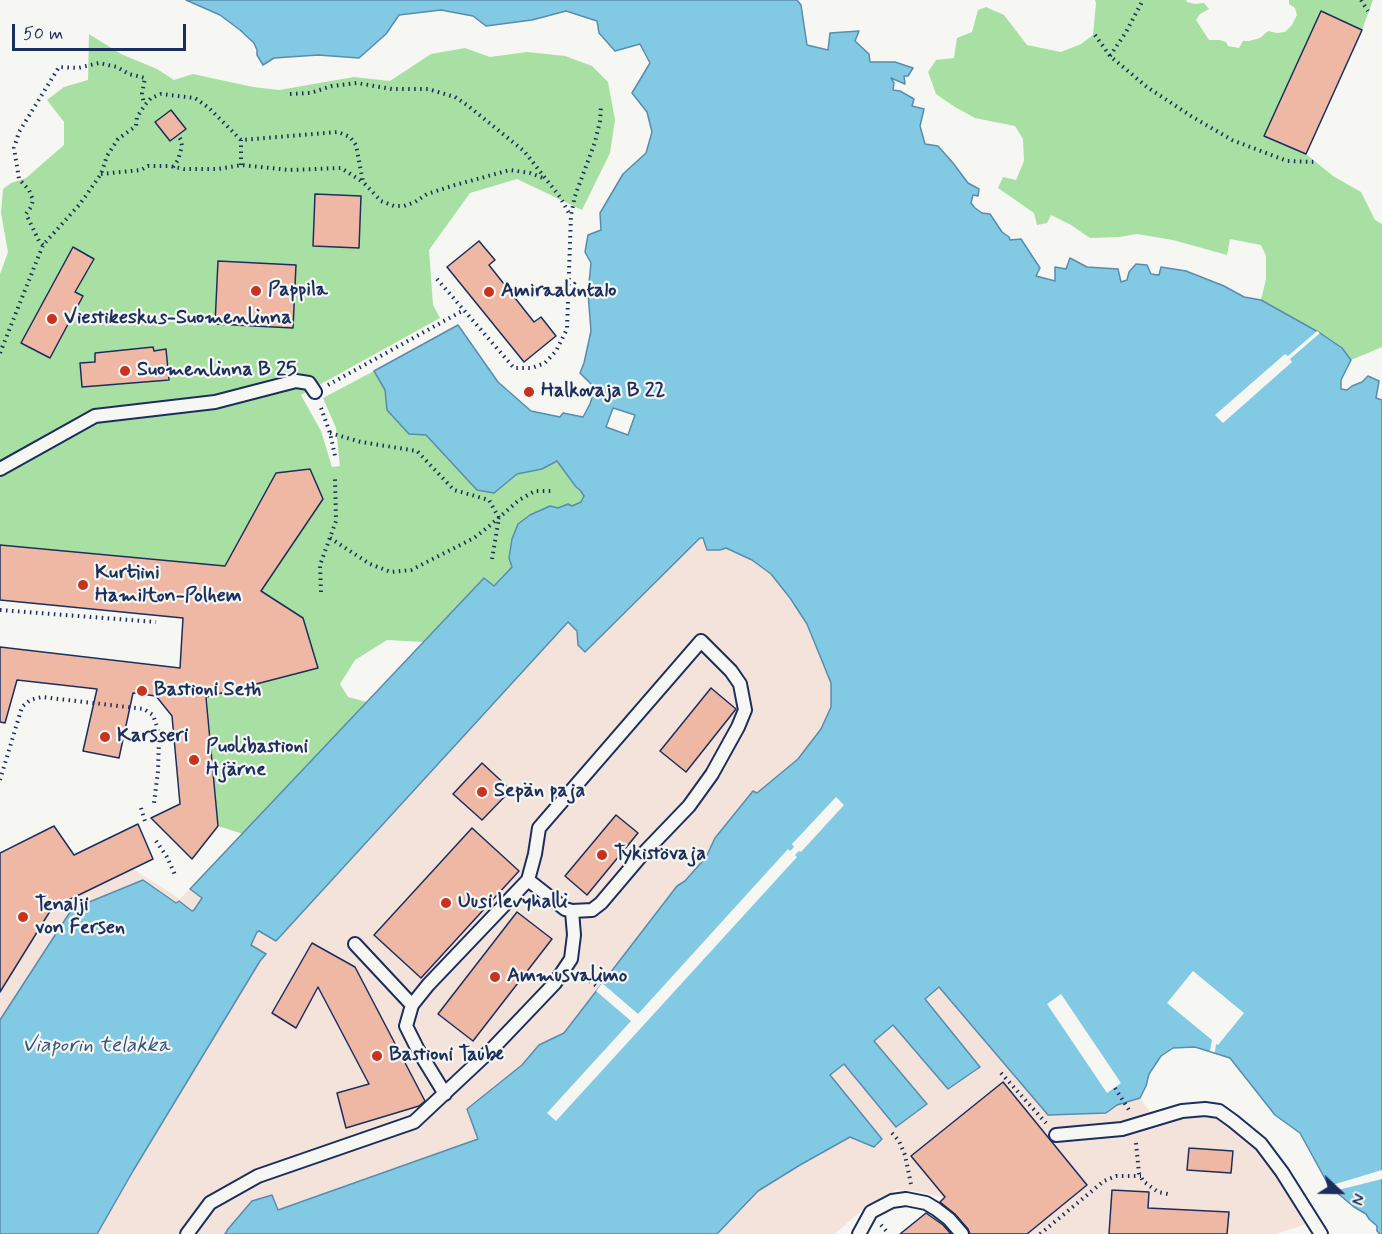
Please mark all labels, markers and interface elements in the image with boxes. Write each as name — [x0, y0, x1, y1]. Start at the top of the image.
scale bar — [15, 12, 189, 50]
text: 50 m — [23, 22, 63, 46]
place label: Pappila — [268, 279, 328, 303]
place label: Amiraalintalo — [501, 280, 616, 304]
marker: Pappila — [249, 284, 263, 298]
marker: Amiraalintalo — [482, 285, 496, 299]
place label: Viestikeskus-Suomenlinna — [64, 307, 292, 331]
marker: Viestikeskus-Suomenlinna — [45, 312, 59, 326]
place label: Suomenlinna B 25 — [137, 359, 297, 383]
marker: Suomenlinna B 25 — [118, 364, 132, 378]
place label: Halkovaja B 22 — [541, 380, 665, 404]
marker: Halkovaja B 22 — [522, 385, 536, 399]
place label: Kurtiini Hamilton-Polhem — [95, 562, 242, 609]
marker: Kurtiini Hamilton-Polhem — [76, 578, 90, 592]
place label: Bastioni Seth — [154, 679, 261, 703]
marker: Bastioni Seth — [135, 684, 149, 698]
place label: Karsseri — [117, 725, 188, 749]
marker: Karsseri — [98, 730, 112, 744]
place label: Puolibastioni Hjärne — [206, 736, 308, 783]
marker: Puolibastioni Hjärne — [187, 753, 201, 767]
place label: Sepän paja — [494, 780, 585, 804]
marker: Sepän paja — [475, 785, 489, 799]
place label: Tykistövaja — [614, 843, 706, 867]
marker: Tykistövaja — [595, 848, 609, 862]
place label: Uusi levyhalli — [458, 891, 568, 915]
place label: Tenalji von Fersen — [35, 894, 125, 941]
marker: Uusi levyhalli — [439, 896, 453, 910]
marker: Tenalji von Fersen — [16, 910, 30, 924]
place label: Ammusvalimo — [507, 965, 627, 989]
marker: Ammusvalimo — [488, 970, 502, 984]
water label: Viaporin telakka — [22, 1034, 170, 1060]
place label: Bastioni Taube — [389, 1044, 504, 1068]
marker: Bastioni Taube — [370, 1049, 384, 1063]
north arrow — [1310, 1162, 1370, 1222]
text: N — [1345, 1190, 1369, 1208]

